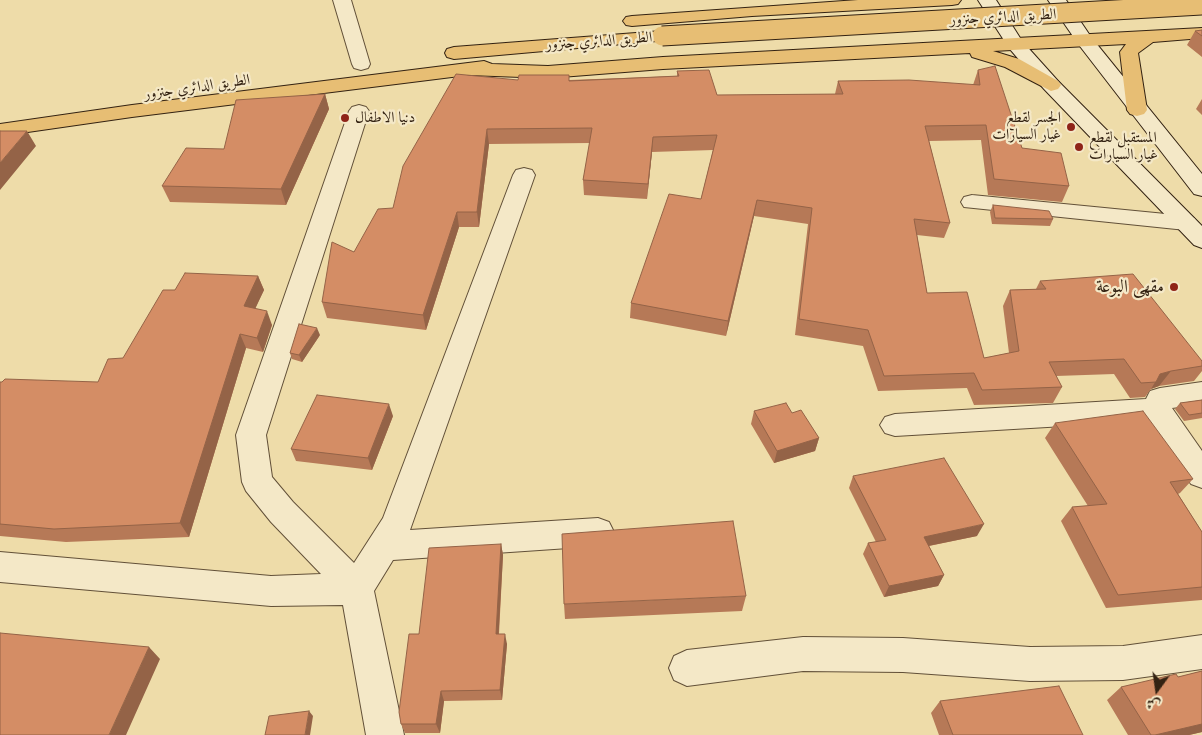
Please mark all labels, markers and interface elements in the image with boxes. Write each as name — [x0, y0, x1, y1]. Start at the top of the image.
street label: الطريق الدائري جنزور — [949, 5, 1057, 29]
street label: الطريق الدائري جنزور — [545, 28, 653, 54]
street label: الطريق الدائري جنزور — [143, 71, 251, 103]
place label: دنيا الاطفال — [355, 109, 415, 127]
place label: الجسر لقطع غيار السيارات — [992, 109, 1061, 144]
marker: دنيا الاطفال — [339, 112, 351, 124]
marker: الجسر لقطع غيار السيارات — [1065, 121, 1077, 133]
place label: المستقبل لقطع غيار السيارات — [1089, 129, 1158, 164]
marker: المستقبل لقطع غيار السيارات — [1073, 141, 1085, 153]
place label: مقهى البوعة — [1096, 276, 1164, 298]
marker: مقهى البوعة — [1168, 281, 1180, 293]
north arrow — [1132, 665, 1182, 715]
text: ش — [1144, 694, 1162, 715]

